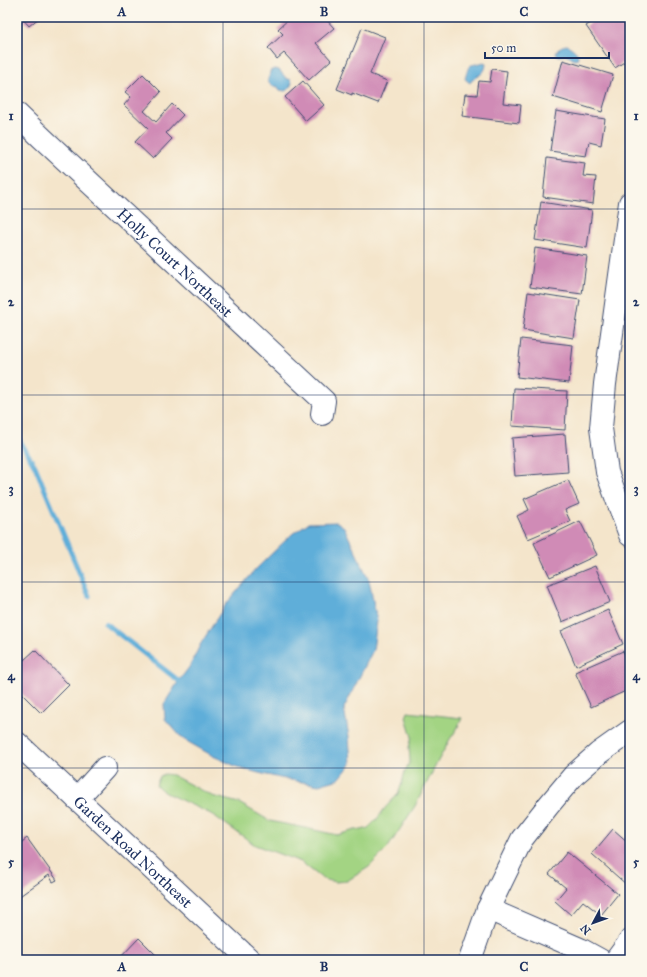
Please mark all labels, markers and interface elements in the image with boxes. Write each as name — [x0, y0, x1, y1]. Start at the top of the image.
text: A — [117, 4, 127, 20]
text: B — [320, 4, 329, 20]
text: C — [520, 4, 529, 20]
scale bar — [485, 34, 609, 60]
text: 50 m — [491, 41, 516, 55]
text: 1 — [8, 108, 14, 124]
text: 1 — [633, 108, 639, 124]
street label: Holly Court Northeast — [113, 204, 237, 321]
text: 2 — [8, 294, 15, 310]
text: 2 — [633, 294, 640, 310]
text: 3 — [8, 481, 14, 497]
text: 3 — [633, 481, 639, 497]
text: 4 — [7, 668, 15, 684]
text: 4 — [632, 668, 640, 684]
street label: Garden Road Northeast — [70, 792, 197, 912]
text: 5 — [8, 854, 15, 870]
text: 5 — [633, 854, 640, 870]
north arrow — [573, 903, 613, 943]
text: N — [577, 921, 594, 937]
text: A — [117, 959, 127, 975]
text: B — [320, 959, 329, 975]
text: C — [520, 959, 529, 975]

